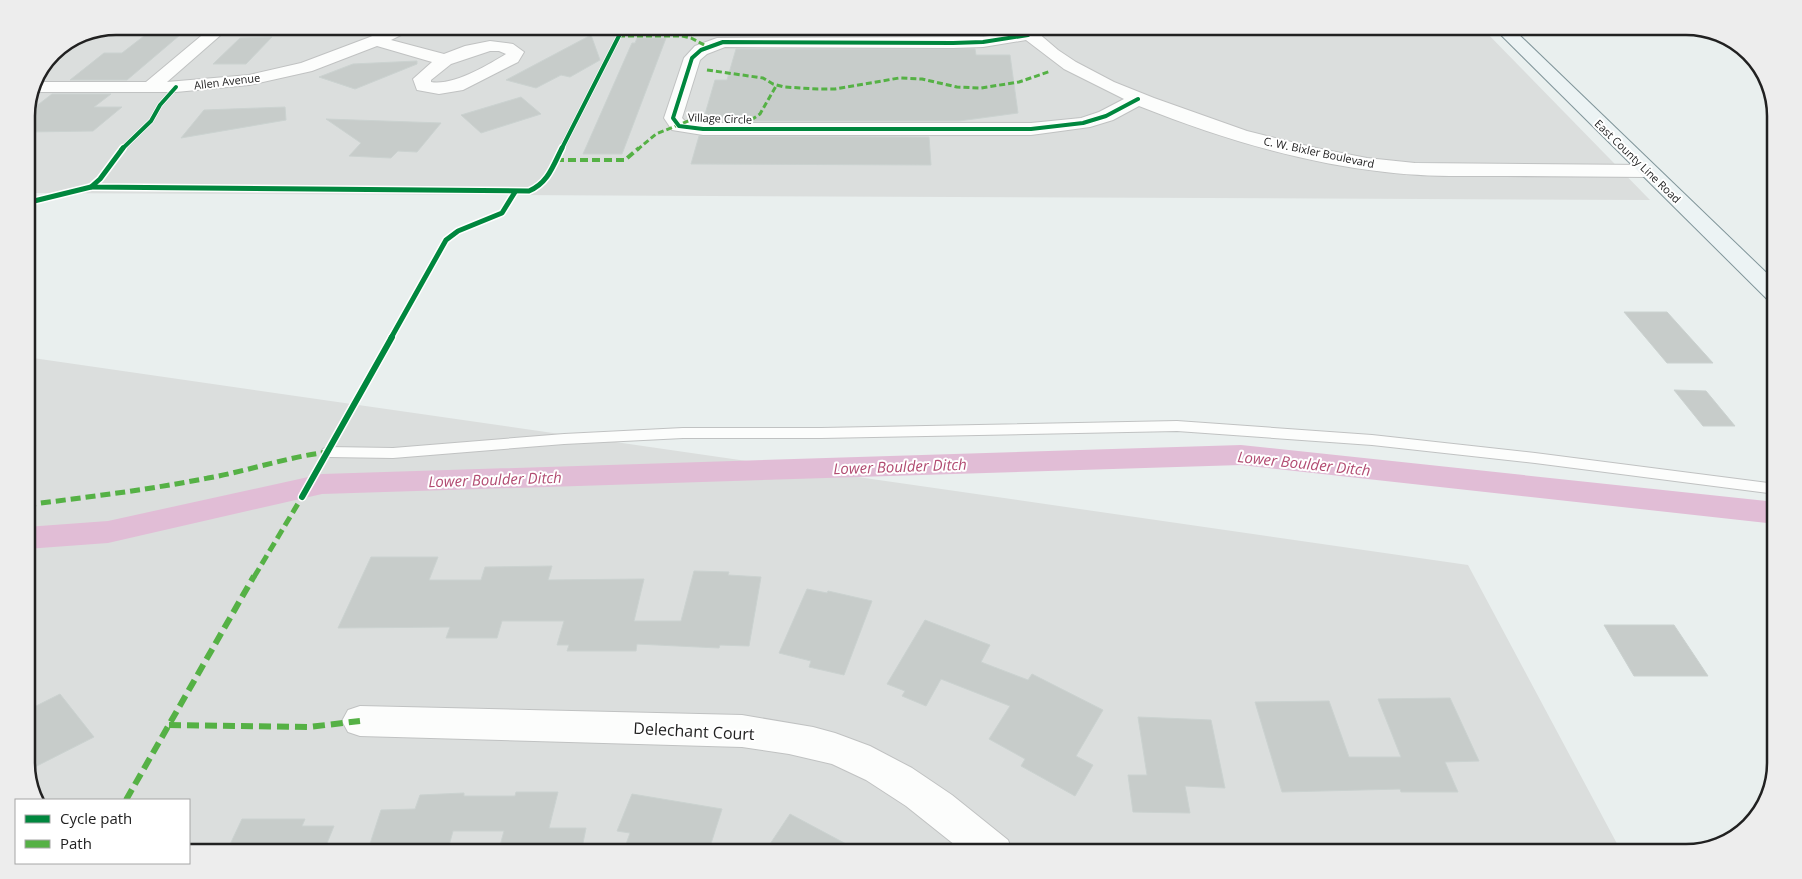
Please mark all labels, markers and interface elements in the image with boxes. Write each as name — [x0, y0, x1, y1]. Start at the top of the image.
street label: Allen Avenue — [193, 69, 261, 93]
street label: Village Circle — [688, 109, 752, 127]
street label: East County Line Road — [1592, 116, 1684, 206]
street label: C. W. Bixler Boulevard — [1262, 133, 1376, 171]
water label: Lower Boulder Ditch — [1236, 446, 1372, 480]
water label: Lower Boulder Ditch — [833, 454, 967, 478]
water label: Lower Boulder Ditch — [428, 467, 562, 491]
street label: Delechant Court — [633, 717, 755, 745]
legend — [15, 799, 190, 864]
text: Cycle path — [60, 808, 132, 828]
text: Path — [60, 833, 92, 853]

